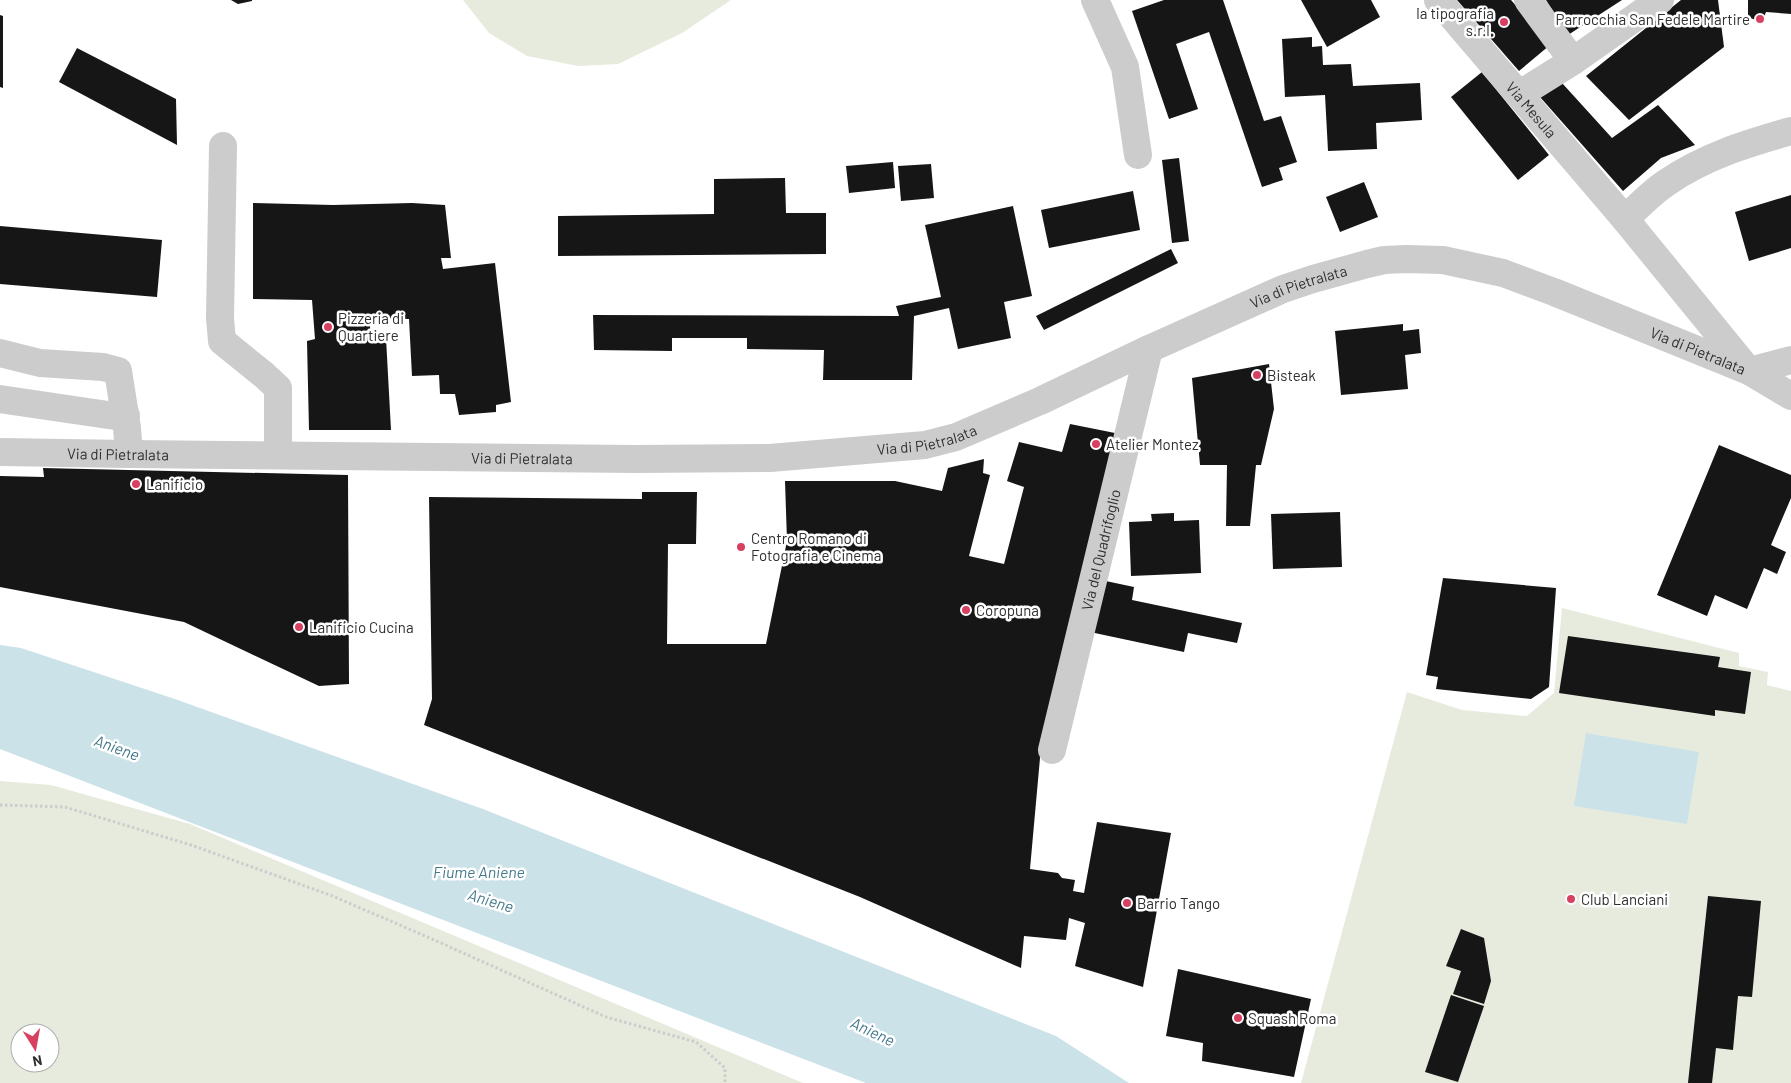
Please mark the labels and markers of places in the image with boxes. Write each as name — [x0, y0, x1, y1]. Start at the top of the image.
place label: la tipografia s.r.l. — [1416, 4, 1494, 39]
place label: Parrocchia San Fedele Martire — [1556, 10, 1750, 28]
marker: Parrocchia San Fedele Martire — [1754, 13, 1766, 25]
marker: la tipografia s.r.l. — [1498, 16, 1510, 28]
place label: Pizzeria di Quartiere — [338, 309, 404, 344]
marker: Pizzeria di Quartiere — [322, 321, 334, 333]
place label: Bisteak — [1267, 366, 1316, 384]
marker: Bisteak — [1251, 369, 1263, 381]
place label: Atelier Montez — [1106, 435, 1199, 453]
marker: Atelier Montez — [1090, 438, 1102, 450]
place label: Lanificio — [146, 475, 203, 493]
marker: Lanificio — [130, 478, 142, 490]
place label: Centro Romano di Fotografia e Cinema — [751, 529, 881, 564]
marker: Centro Romano di Fotografia e Cinema — [735, 541, 747, 553]
place label: Coropuna — [976, 601, 1039, 619]
marker: Coropuna — [960, 604, 972, 616]
place label: Lanificio Cucina — [309, 618, 414, 636]
marker: Lanificio Cucina — [293, 621, 305, 633]
place label: Club Lanciani — [1581, 890, 1668, 908]
marker: Club Lanciani — [1565, 893, 1577, 905]
place label: Barrio Tango — [1137, 894, 1220, 912]
marker: Barrio Tango — [1121, 897, 1133, 909]
place label: Squash Roma — [1248, 1009, 1336, 1027]
marker: Squash Roma — [1232, 1012, 1244, 1024]

